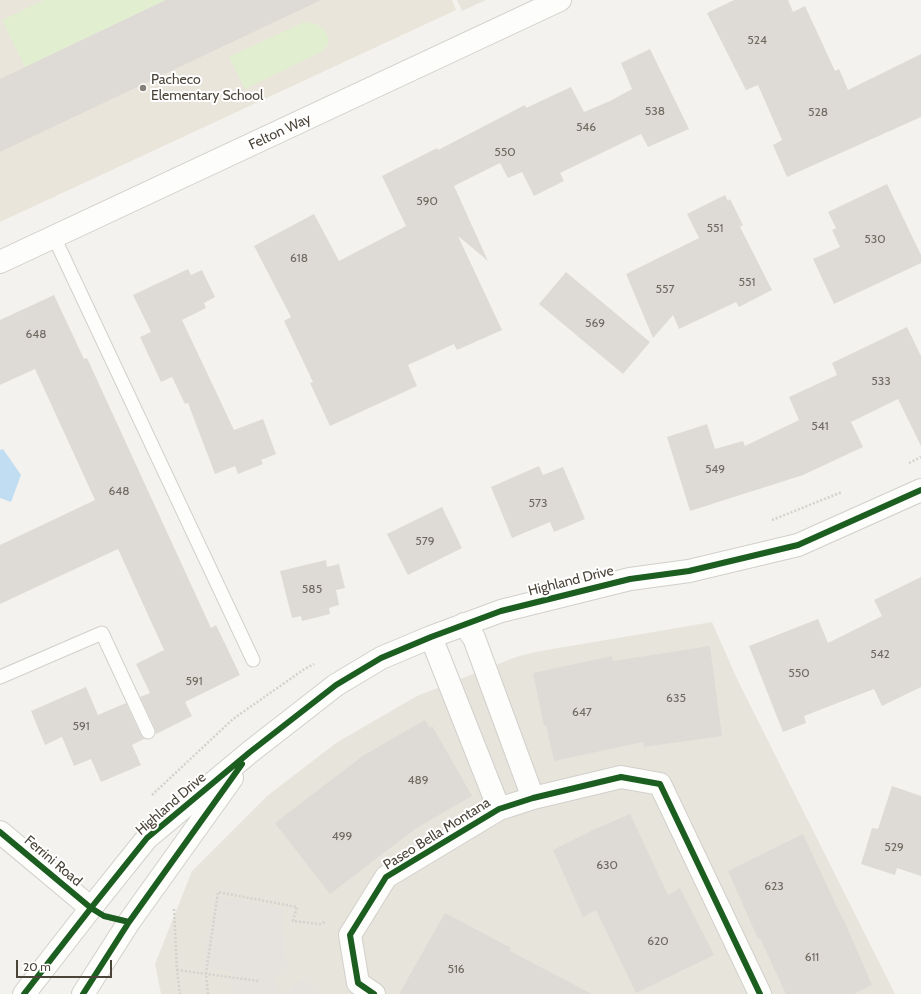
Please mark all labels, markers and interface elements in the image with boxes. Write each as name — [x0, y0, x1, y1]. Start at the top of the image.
house number: 524 — [747, 33, 767, 47]
place label: Pacheco Elementary School — [151, 72, 263, 104]
marker: Pacheco Elementary School — [138, 83, 148, 93]
house number: 538 — [645, 104, 665, 118]
house number: 528 — [808, 105, 828, 119]
street label: Felton Way — [246, 110, 314, 154]
house number: 546 — [576, 120, 596, 134]
house number: 550 — [494, 145, 516, 159]
house number: 590 — [416, 194, 438, 208]
house number: 551 — [707, 221, 723, 235]
house number: 530 — [864, 232, 886, 246]
house number: 618 — [290, 251, 308, 265]
house number: 551 — [739, 275, 755, 289]
house number: 557 — [655, 282, 675, 296]
house number: 569 — [585, 316, 605, 330]
house number: 648 — [25, 327, 47, 341]
house number: 533 — [871, 374, 891, 388]
house number: 541 — [811, 419, 829, 433]
house number: 549 — [705, 462, 725, 476]
house number: 648 — [108, 484, 130, 498]
house number: 573 — [528, 496, 548, 510]
house number: 579 — [415, 534, 435, 548]
street label: Highland Drive — [527, 562, 615, 600]
house number: 585 — [302, 582, 322, 596]
house number: 542 — [870, 647, 890, 661]
house number: 550 — [788, 666, 810, 680]
house number: 591 — [185, 674, 203, 688]
house number: 635 — [666, 691, 686, 705]
house number: 647 — [572, 705, 592, 719]
house number: 591 — [72, 719, 90, 733]
street label: Highland Drive — [132, 769, 210, 839]
house number: 489 — [407, 773, 429, 787]
street label: Paseo Bella Montana — [380, 794, 494, 874]
house number: 499 — [332, 829, 352, 843]
street label: Ferrini Road — [21, 832, 85, 890]
house number: 529 — [884, 840, 904, 854]
house number: 630 — [596, 858, 618, 872]
house number: 623 — [764, 879, 784, 893]
house number: 620 — [647, 934, 669, 948]
house number: 611 — [805, 950, 819, 964]
scale bar — [18, 952, 114, 978]
text: 20 m — [23, 959, 51, 974]
house number: 516 — [447, 962, 465, 976]

